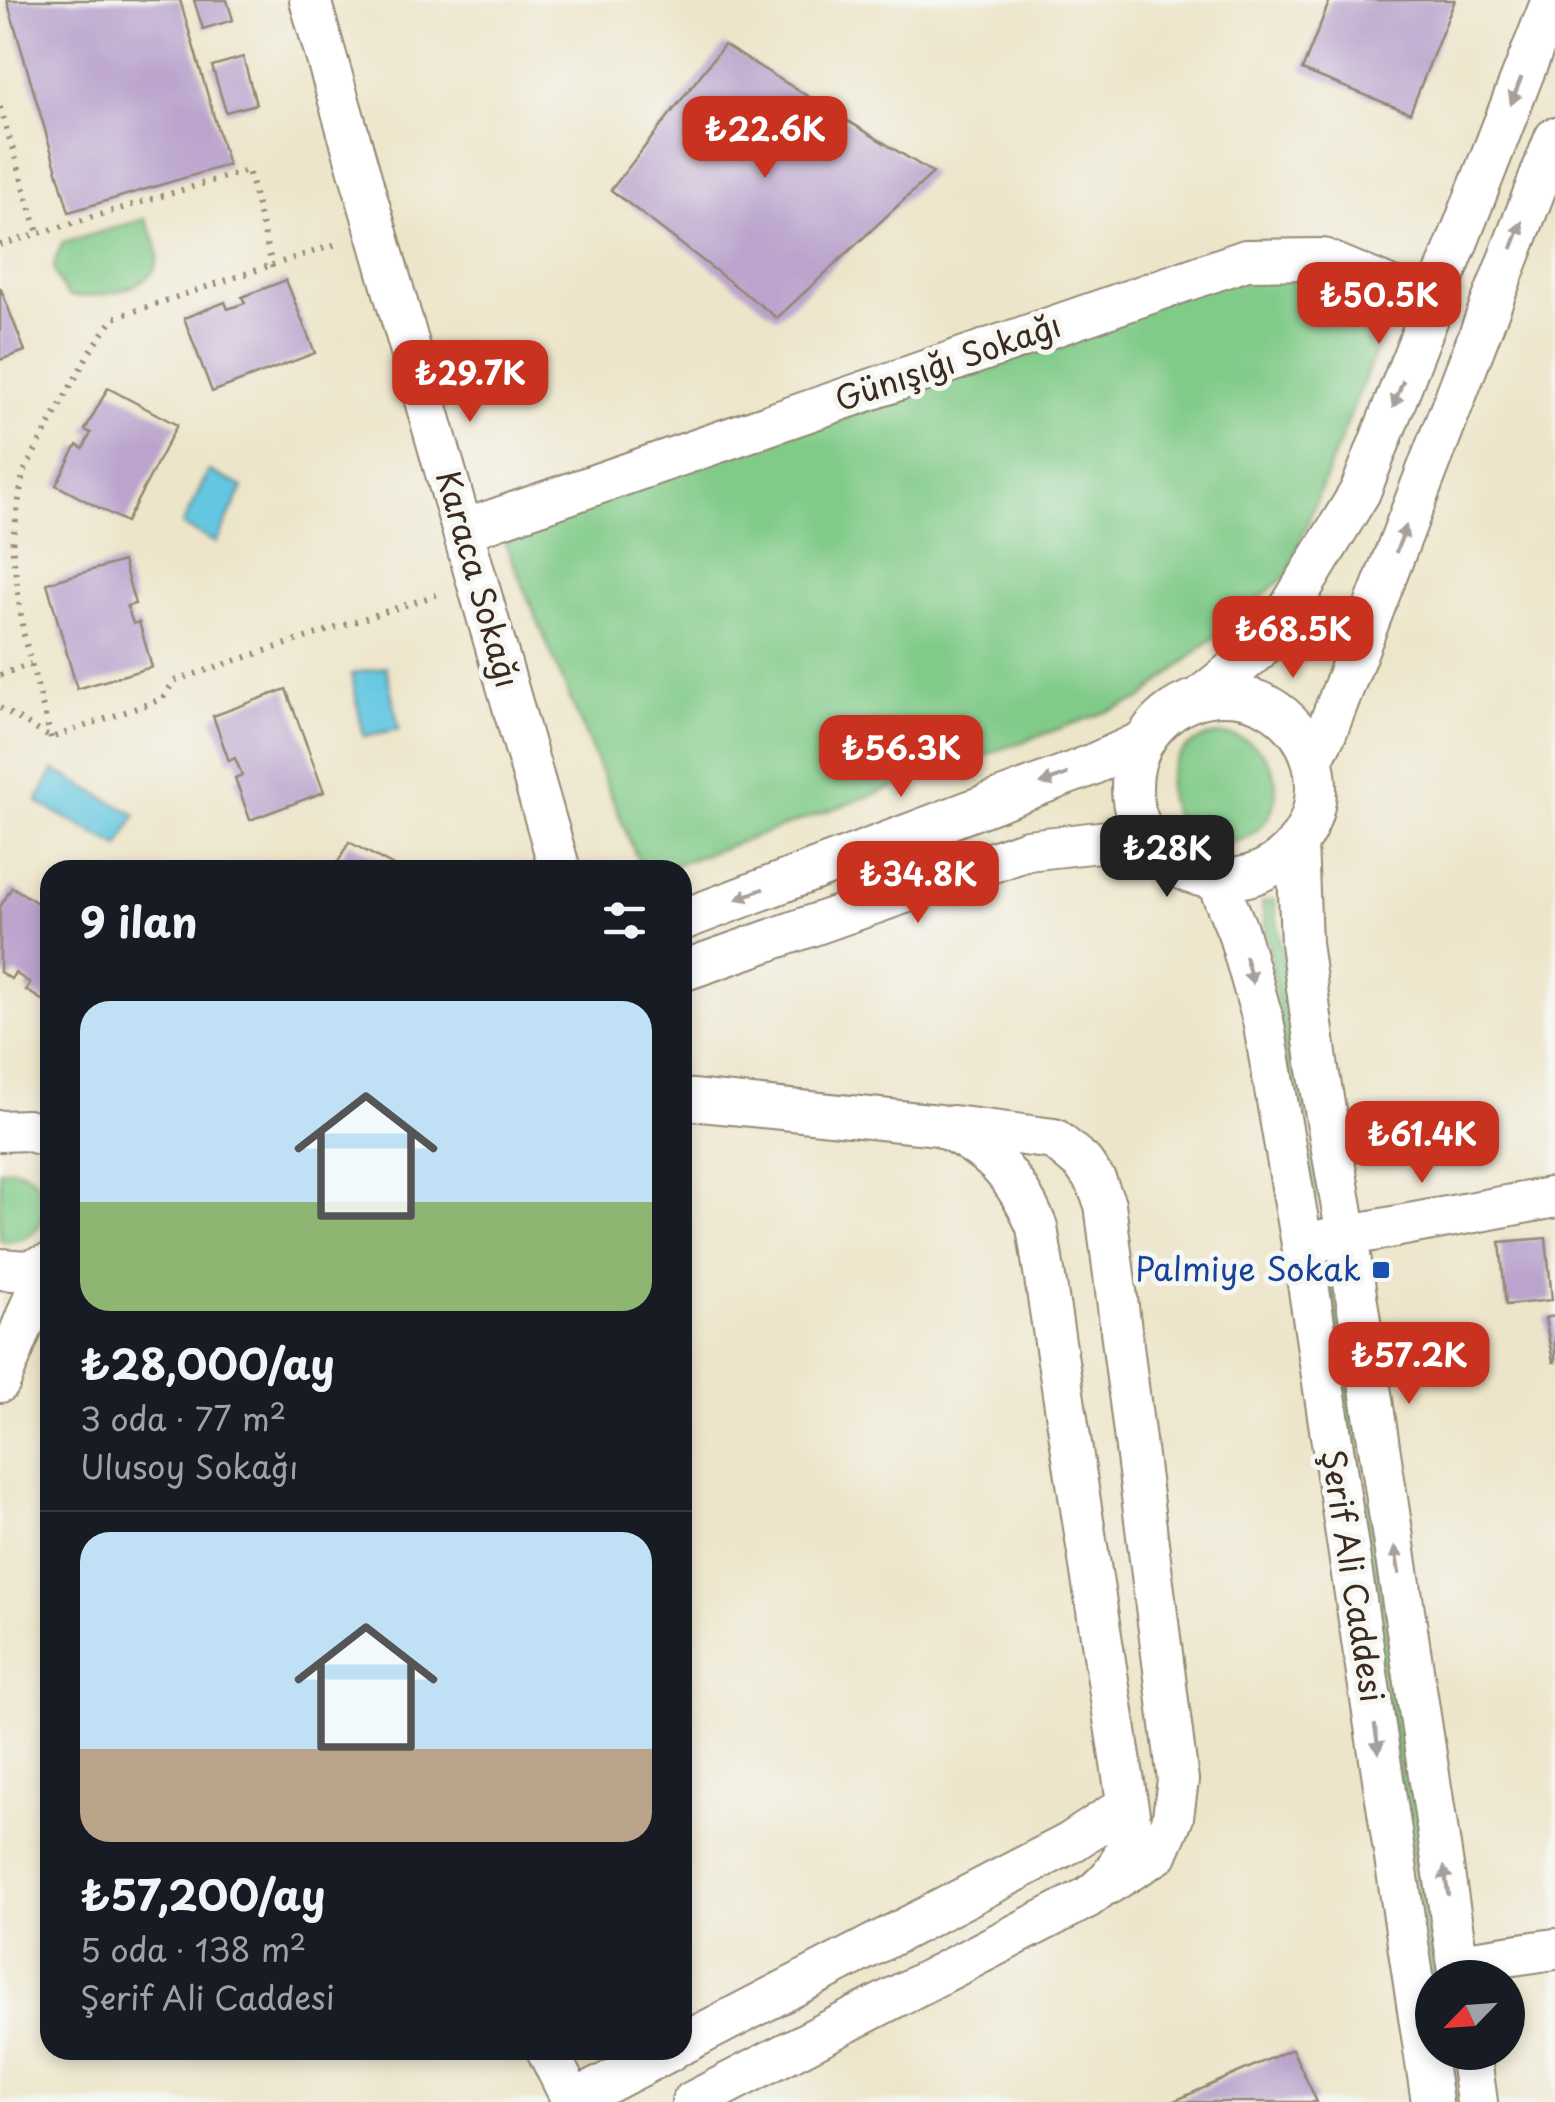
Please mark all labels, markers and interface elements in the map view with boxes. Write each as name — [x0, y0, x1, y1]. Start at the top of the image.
one-way arrow — [1508, 76, 1524, 106]
pin: ₺22.6K — [684, 96, 846, 181]
text: ₺22.6K — [704, 104, 826, 152]
one-way arrow — [1510, 220, 1526, 250]
pin: ₺50.5K — [1298, 262, 1460, 347]
text: ₺50.5K — [1319, 270, 1439, 318]
street label: Günışığı Sokağı — [828, 300, 1067, 422]
pin: ₺29.7K — [389, 340, 551, 425]
text: ₺29.7K — [414, 348, 526, 396]
one-way arrow — [1390, 379, 1406, 409]
street label: Karaca Sokağı — [425, 464, 533, 693]
one-way arrow — [1393, 523, 1409, 553]
pin: ₺68.5K — [1212, 596, 1374, 681]
text: ₺68.5K — [1234, 604, 1352, 652]
pin: ₺56.3K — [820, 715, 982, 800]
text: ₺56.3K — [841, 723, 961, 771]
one-way arrow — [1039, 772, 1069, 788]
pin: ₺28K — [1108, 815, 1226, 900]
text: ₺28K — [1122, 823, 1212, 871]
pin: ₺34.8K — [837, 841, 999, 926]
text: ₺34.8K — [859, 849, 977, 897]
one-way arrow — [735, 887, 765, 902]
text: 9 ilan — [80, 889, 198, 952]
icon: filters — [597, 893, 652, 948]
one-way arrow — [1242, 955, 1257, 986]
icon: home — [276, 1066, 456, 1246]
pin: ₺61.4K — [1341, 1101, 1503, 1186]
text: ₺61.4K — [1367, 1109, 1477, 1157]
place label: Palmiye Sokak — [1135, 1244, 1361, 1292]
marker: Palmiye Sokak — [1370, 1259, 1392, 1281]
pin: ₺57.2K — [1328, 1322, 1490, 1407]
text: ₺57.2K — [1351, 1330, 1467, 1378]
text: ₺28,000/ay — [80, 1331, 335, 1394]
text: 3 oda · 77 m² — [80, 1394, 286, 1442]
text: Ulusoy Sokağı — [80, 1442, 298, 1490]
street label: Şerif Ali Caddesi — [1310, 1446, 1398, 1705]
one-way arrow — [1388, 1543, 1404, 1575]
icon: home — [276, 1597, 456, 1777]
one-way arrow — [1369, 1724, 1385, 1755]
text: ₺57,200/ay — [80, 1862, 325, 1925]
one-way arrow — [1437, 1865, 1453, 1896]
text: 5 oda · 138 m² — [80, 1925, 306, 1973]
north arrow — [1415, 1960, 1525, 2070]
map controls — [1415, 1960, 1525, 2070]
text: Şerif Ali Caddesi — [80, 1973, 335, 2021]

